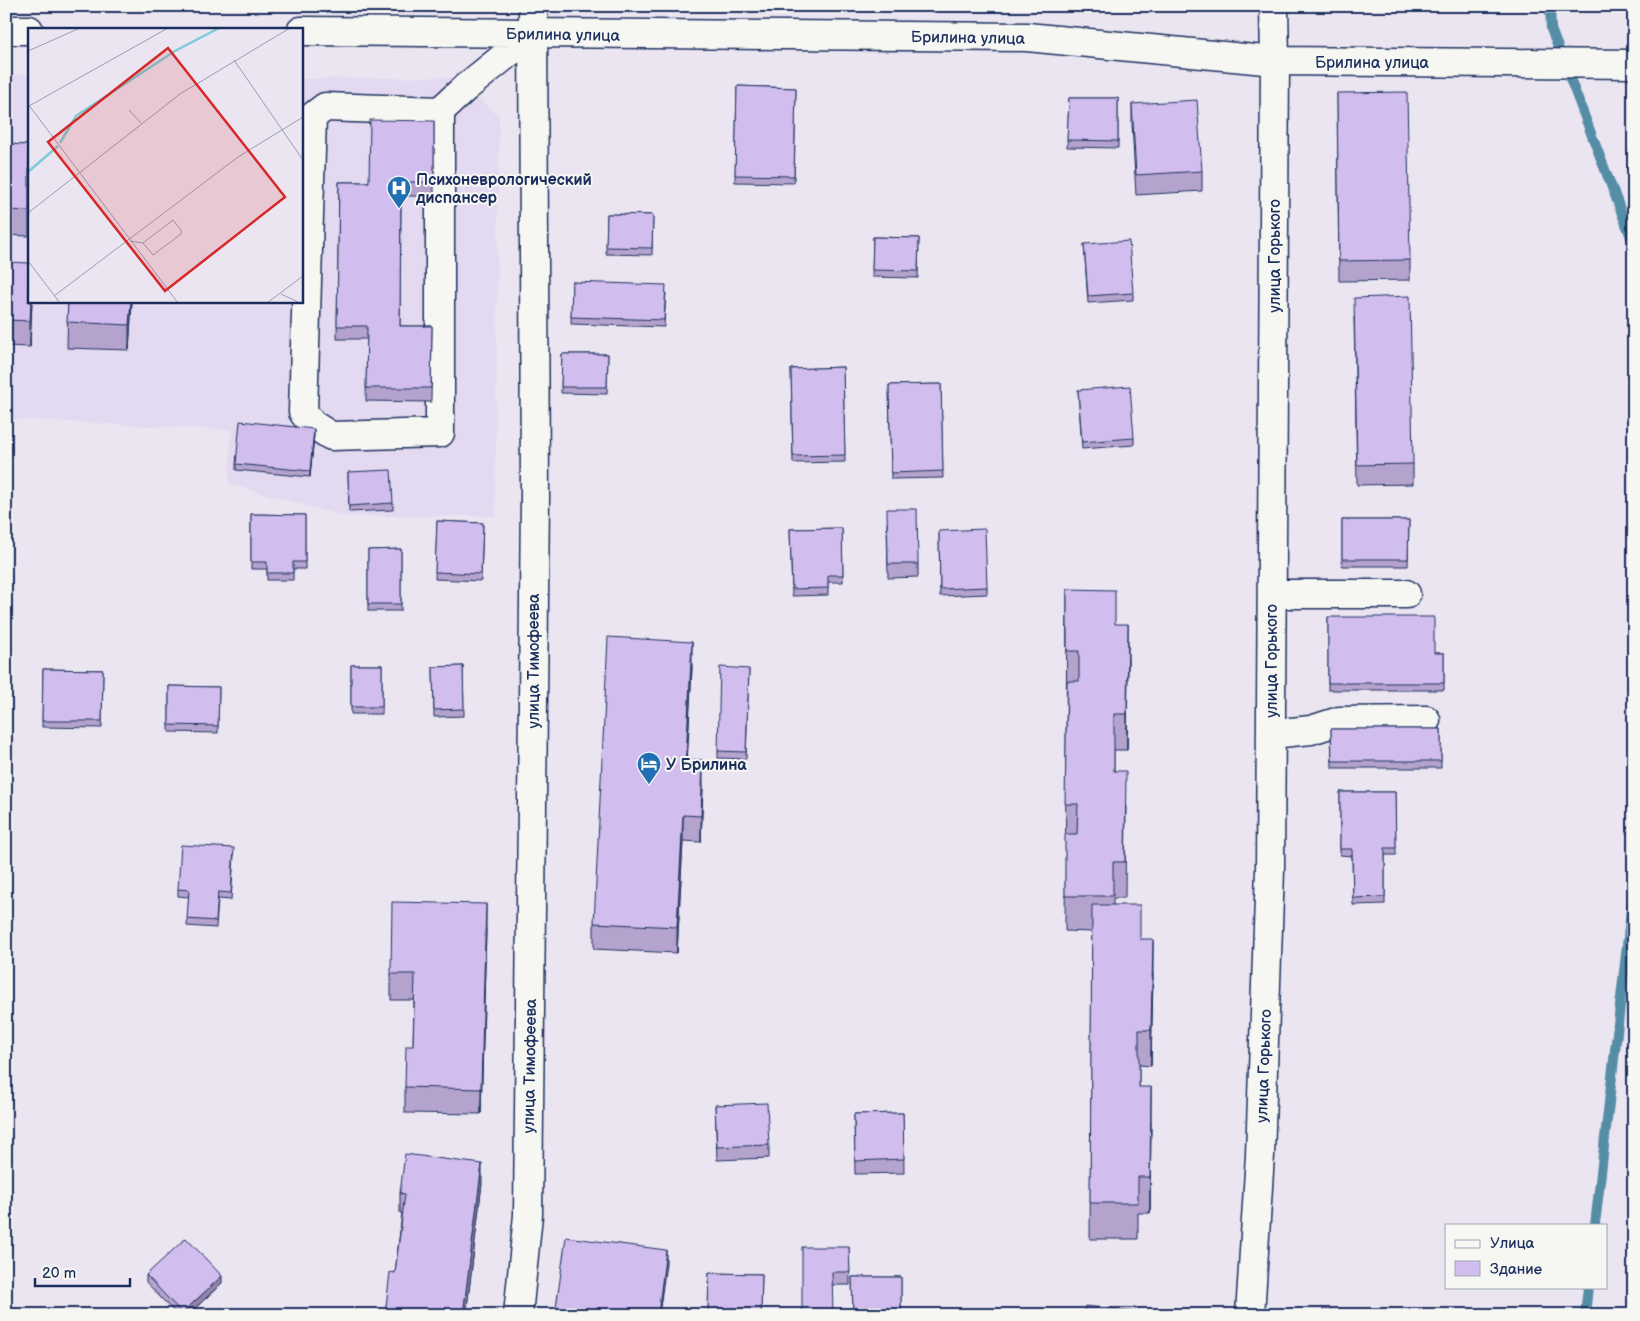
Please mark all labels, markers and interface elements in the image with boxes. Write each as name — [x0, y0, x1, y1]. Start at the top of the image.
street label: Брилина улица — [506, 25, 621, 46]
inset map — [28, 28, 302, 302]
street label: Брилина улица — [911, 28, 1026, 49]
street label: Брилина улица — [1315, 54, 1430, 73]
place label: Психоневрологический диспансер — [415, 171, 592, 208]
hospital icon: Психоневрологический диспансер — [386, 175, 412, 209]
street label: улица Горького — [1266, 199, 1285, 313]
street label: улица Тимофеева — [525, 593, 544, 728]
street label: улица Горького — [1263, 604, 1282, 718]
hotel icon: У Брилина — [636, 751, 662, 785]
place label: У Брилина — [666, 756, 747, 775]
street label: улица Тимофеева — [520, 998, 541, 1134]
street label: улица Горького — [1253, 1009, 1276, 1123]
legend — [1445, 1224, 1608, 1288]
text: Улица — [1490, 1234, 1535, 1253]
scale bar — [35, 1256, 130, 1288]
text: Здание — [1490, 1260, 1542, 1279]
text: 20 m — [42, 1264, 76, 1283]

